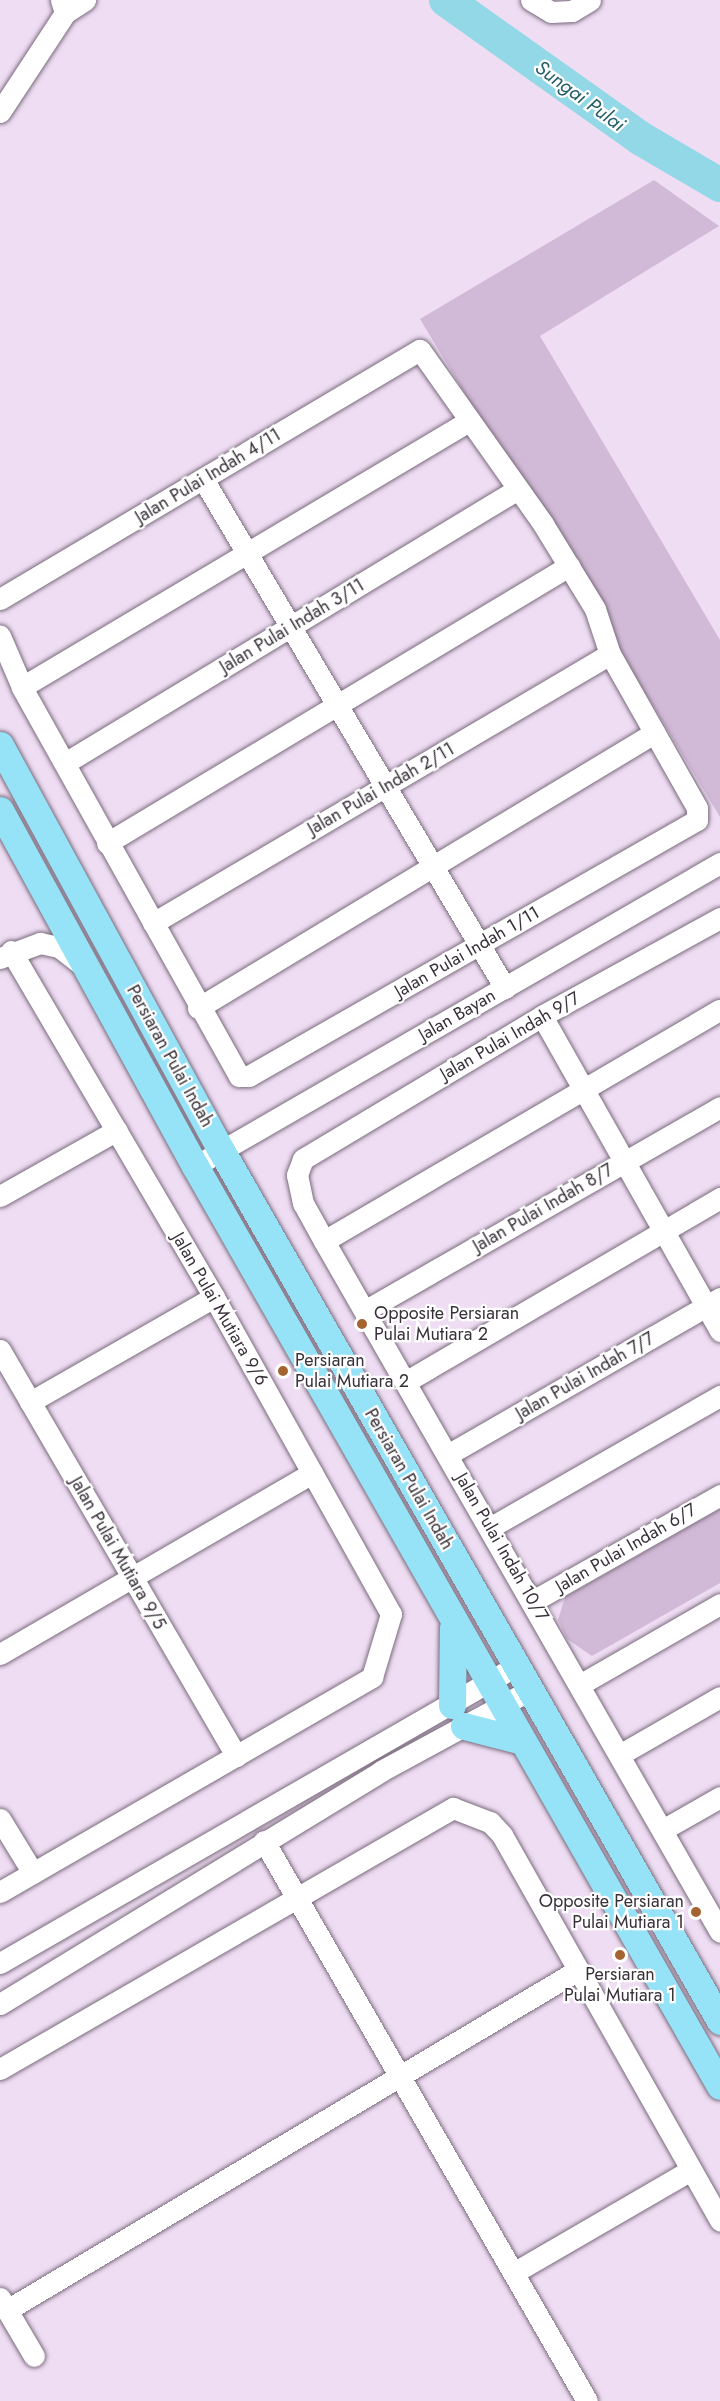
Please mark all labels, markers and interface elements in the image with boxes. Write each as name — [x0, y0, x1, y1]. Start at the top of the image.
water label: Sungai Pulai — [530, 55, 630, 137]
street label: Jalan Pulai Indah 4/11 — [131, 424, 285, 528]
street label: Jalan Pulai Indah 3/11 — [216, 574, 368, 678]
street label: Jalan Pulai Indah 2/11 — [304, 738, 458, 840]
street label: Jalan Pulai Indah 1/11 — [391, 902, 543, 1002]
street label: Persiaran Pulai Indah — [122, 981, 218, 1131]
street label: Jalan Bayan — [415, 984, 499, 1046]
street label: Jalan Pulai Indah 9/7 — [436, 987, 584, 1085]
street label: Jalan Pulai Indah 8/7 — [469, 1159, 617, 1257]
street label: Jalan Pulai Mutiara 9/6 — [167, 1229, 273, 1389]
place label: Opposite Persiaran Pulai Mutiara 2 — [374, 1303, 519, 1346]
marker: Opposite Persiaran Pulai Mutiara 2 — [355, 1317, 369, 1331]
street label: Jalan Pulai Indah 7/7 — [512, 1328, 658, 1424]
place label: Persiaran Pulai Mutiara 2 — [295, 1350, 409, 1392]
marker: Persiaran Pulai Mutiara 2 — [276, 1364, 290, 1378]
street label: Persiaran Pulai Indah — [360, 1405, 458, 1553]
street label: Jalan Pulai Indah 10/7 — [451, 1469, 553, 1625]
street label: Jalan Pulai Mutiara 9/5 — [65, 1473, 171, 1633]
street label: Jalan Pulai Indah 6/7 — [552, 1499, 700, 1597]
place label: Opposite Persiaran Pulai Mutiara 1 — [539, 1891, 684, 1934]
marker: Opposite Persiaran Pulai Mutiara 1 — [689, 1905, 703, 1919]
marker: Persiaran Pulai Mutiara 1 — [613, 1948, 627, 1962]
place label: Persiaran Pulai Mutiara 1 — [564, 1964, 676, 2006]

